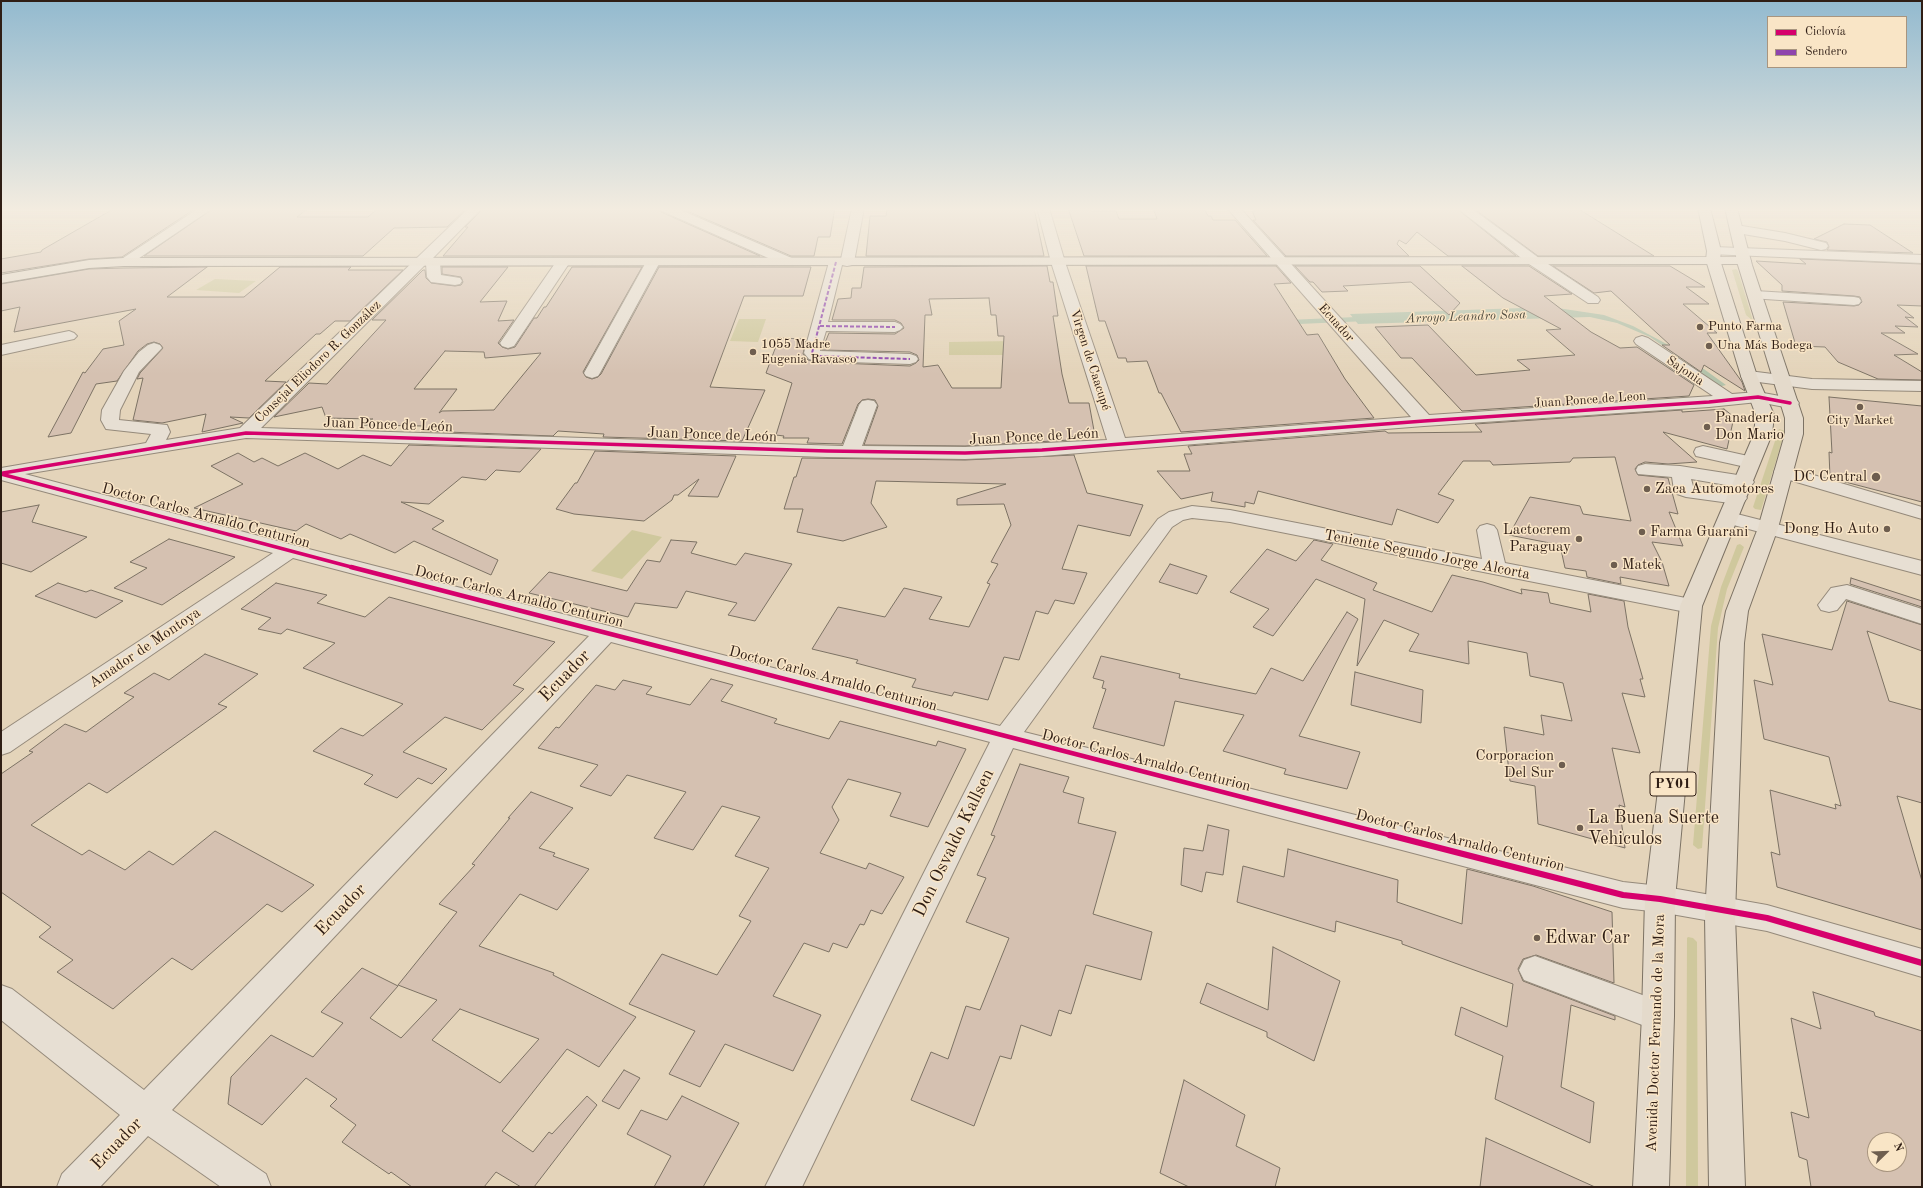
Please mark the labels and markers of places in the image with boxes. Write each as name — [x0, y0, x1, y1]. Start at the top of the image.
place label: Punto Farma — [1708, 319, 1782, 335]
marker: Punto Farma — [1695, 322, 1705, 332]
place label: 1055 Madre Eugenia Ravasco — [761, 337, 856, 368]
place label: Una Más Bodega — [1717, 338, 1812, 354]
marker: Una Más Bodega — [1704, 341, 1714, 351]
marker: 1055 Madre Eugenia Ravasco — [748, 347, 758, 357]
marker: City Market — [1855, 402, 1865, 412]
place label: Panadería Don Mario — [1715, 409, 1784, 444]
place label: City Market — [1826, 413, 1894, 429]
marker: Panadería Don Mario — [1702, 422, 1712, 432]
place label: DC Central — [1793, 468, 1867, 486]
marker: DC Central — [1870, 471, 1882, 483]
place label: Zaca Automotores — [1655, 480, 1774, 498]
marker: Zaca Automotores — [1642, 484, 1652, 494]
place label: Dong Ho Auto — [1784, 520, 1879, 538]
place label: Lactocrem Paraguay — [1503, 521, 1571, 556]
place label: Farma Guarani — [1650, 523, 1748, 541]
marker: Dong Ho Auto — [1882, 524, 1892, 534]
marker: Farma Guarani — [1637, 527, 1647, 537]
marker: Lactocrem Paraguay — [1574, 534, 1584, 544]
place label: Matek — [1622, 556, 1662, 574]
marker: Matek — [1609, 560, 1619, 570]
place label: Corporacion Del Sur — [1475, 747, 1554, 782]
marker: Corporacion Del Sur — [1557, 760, 1567, 770]
place label: La Buena Suerte Vehiculos — [1588, 807, 1719, 850]
marker: La Buena Suerte Vehiculos — [1575, 823, 1585, 833]
place label: Edwar Car — [1545, 927, 1630, 949]
marker: Edwar Car — [1532, 933, 1542, 943]

